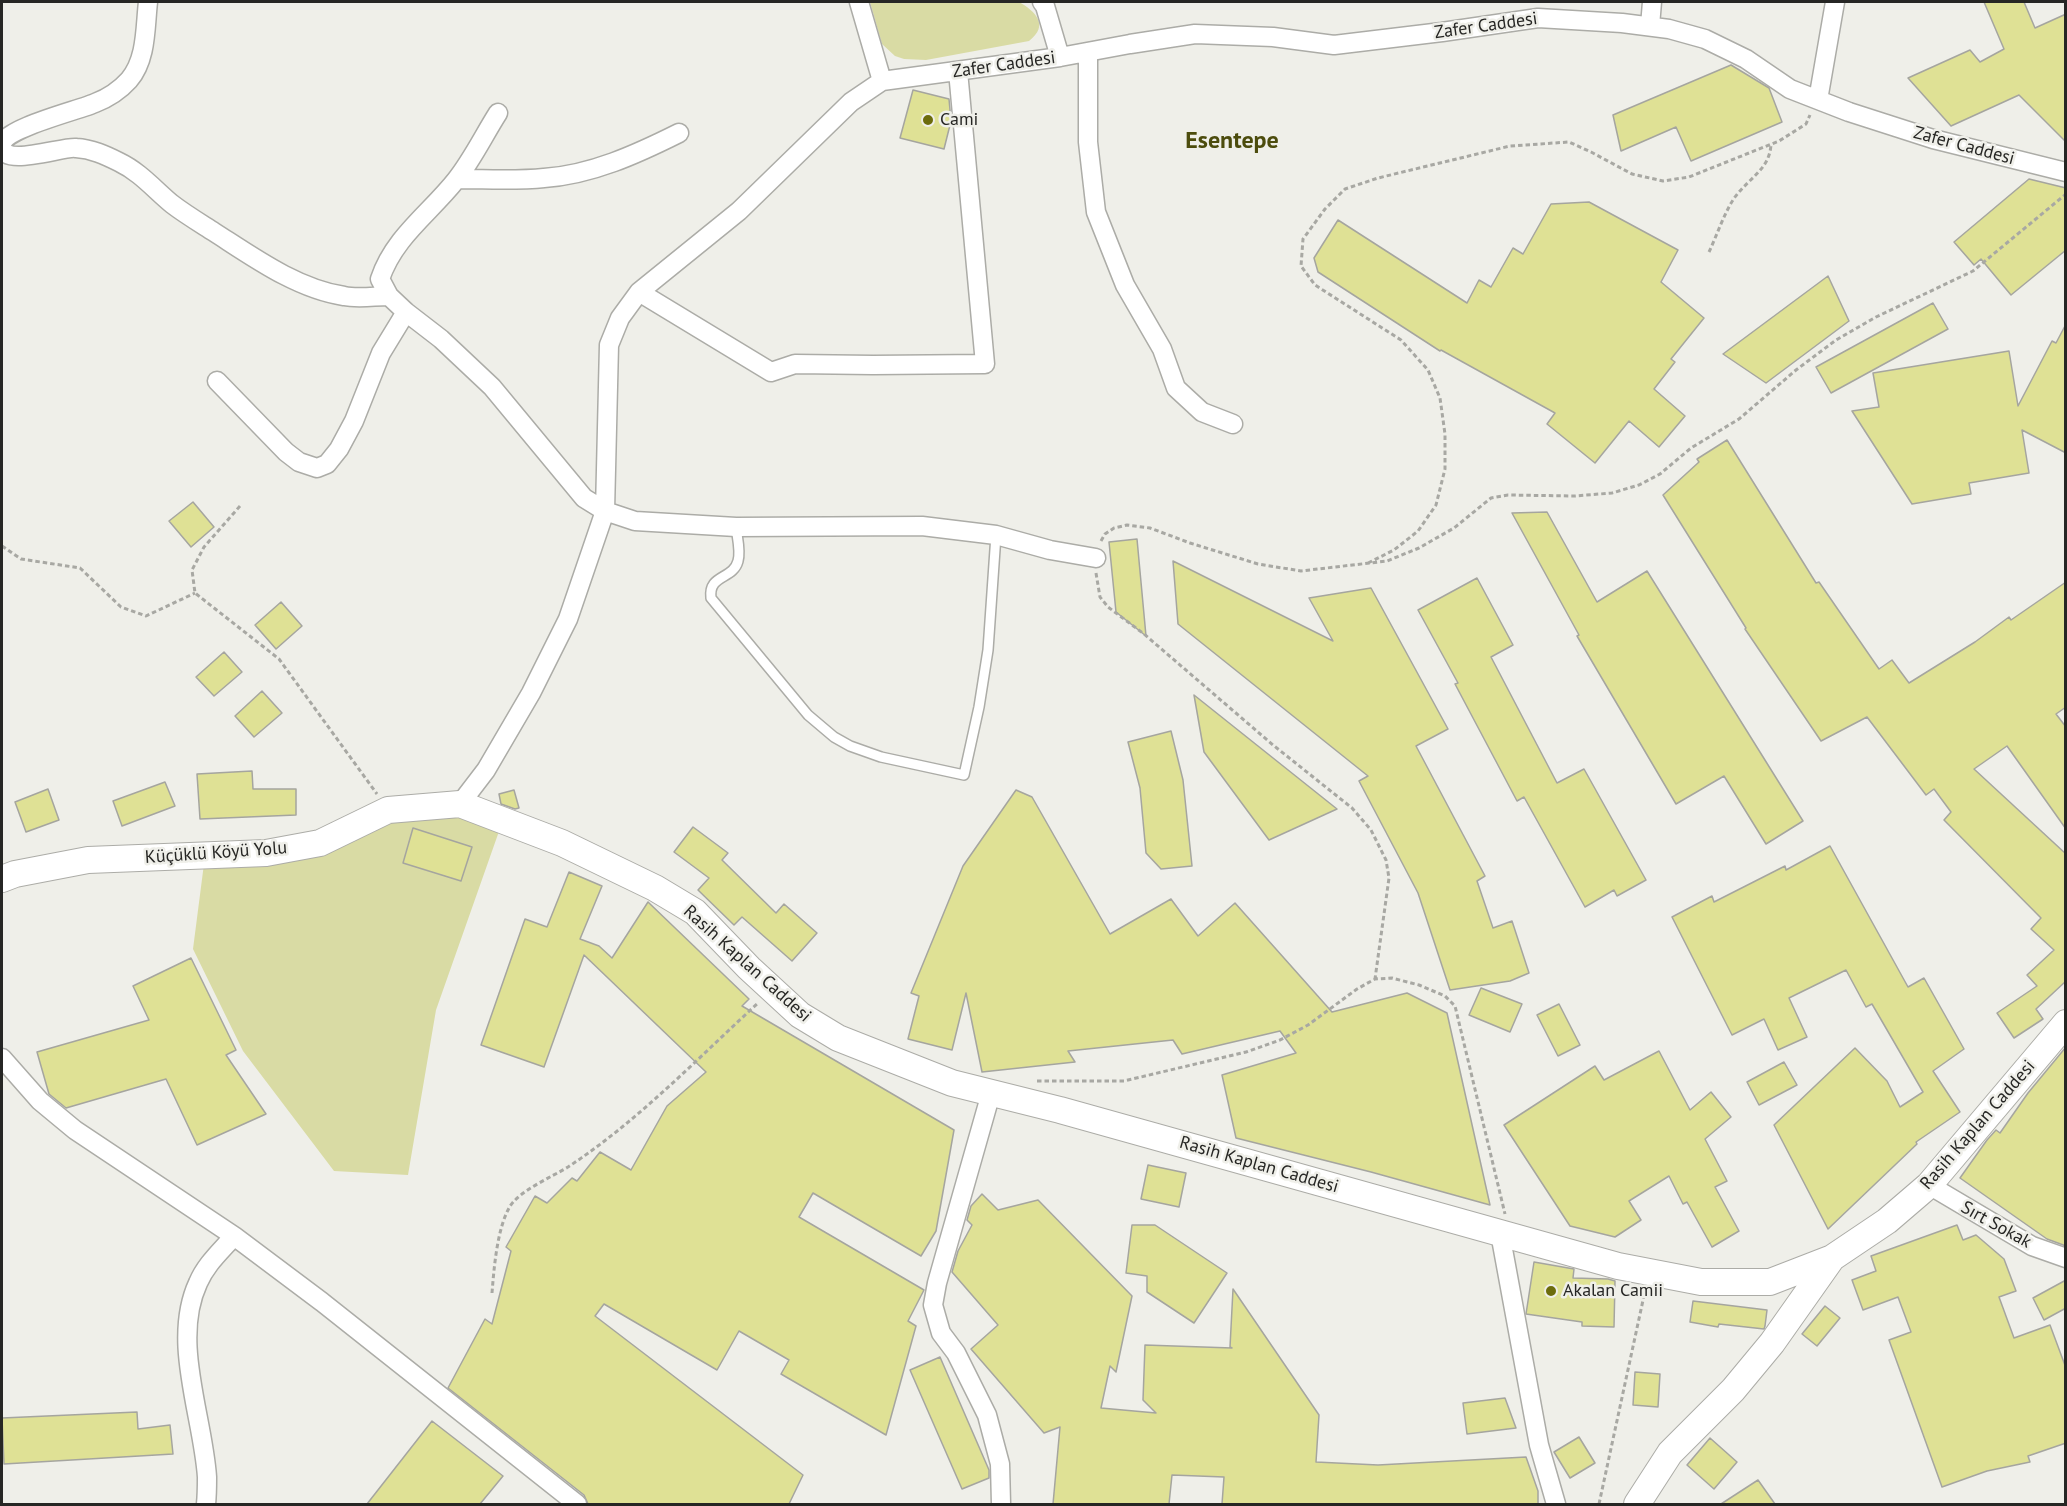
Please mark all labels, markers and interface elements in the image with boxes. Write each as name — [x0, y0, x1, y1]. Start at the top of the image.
street label: Zafer Caddesi — [1433, 8, 1539, 44]
street label: Zafer Caddesi — [951, 47, 1057, 83]
place label: Cami — [940, 109, 978, 131]
marker: Cami — [921, 113, 935, 127]
street label: Zafer Caddesi — [1911, 122, 2017, 170]
district label: Esentepe — [1185, 127, 1279, 155]
street label: Küçüklü Köyü Yolu — [144, 837, 288, 869]
street label: Rasih Kaplan Caddesi — [679, 901, 815, 1027]
street label: Rasih Kaplan Caddesi — [1916, 1056, 2040, 1194]
street label: Rasih Kaplan Caddesi — [1177, 1132, 1341, 1198]
street label: Sırt Sokak — [1957, 1197, 2035, 1253]
place label: Akalan Camii — [1563, 1280, 1663, 1302]
marker: Akalan Camii — [1544, 1284, 1558, 1298]

